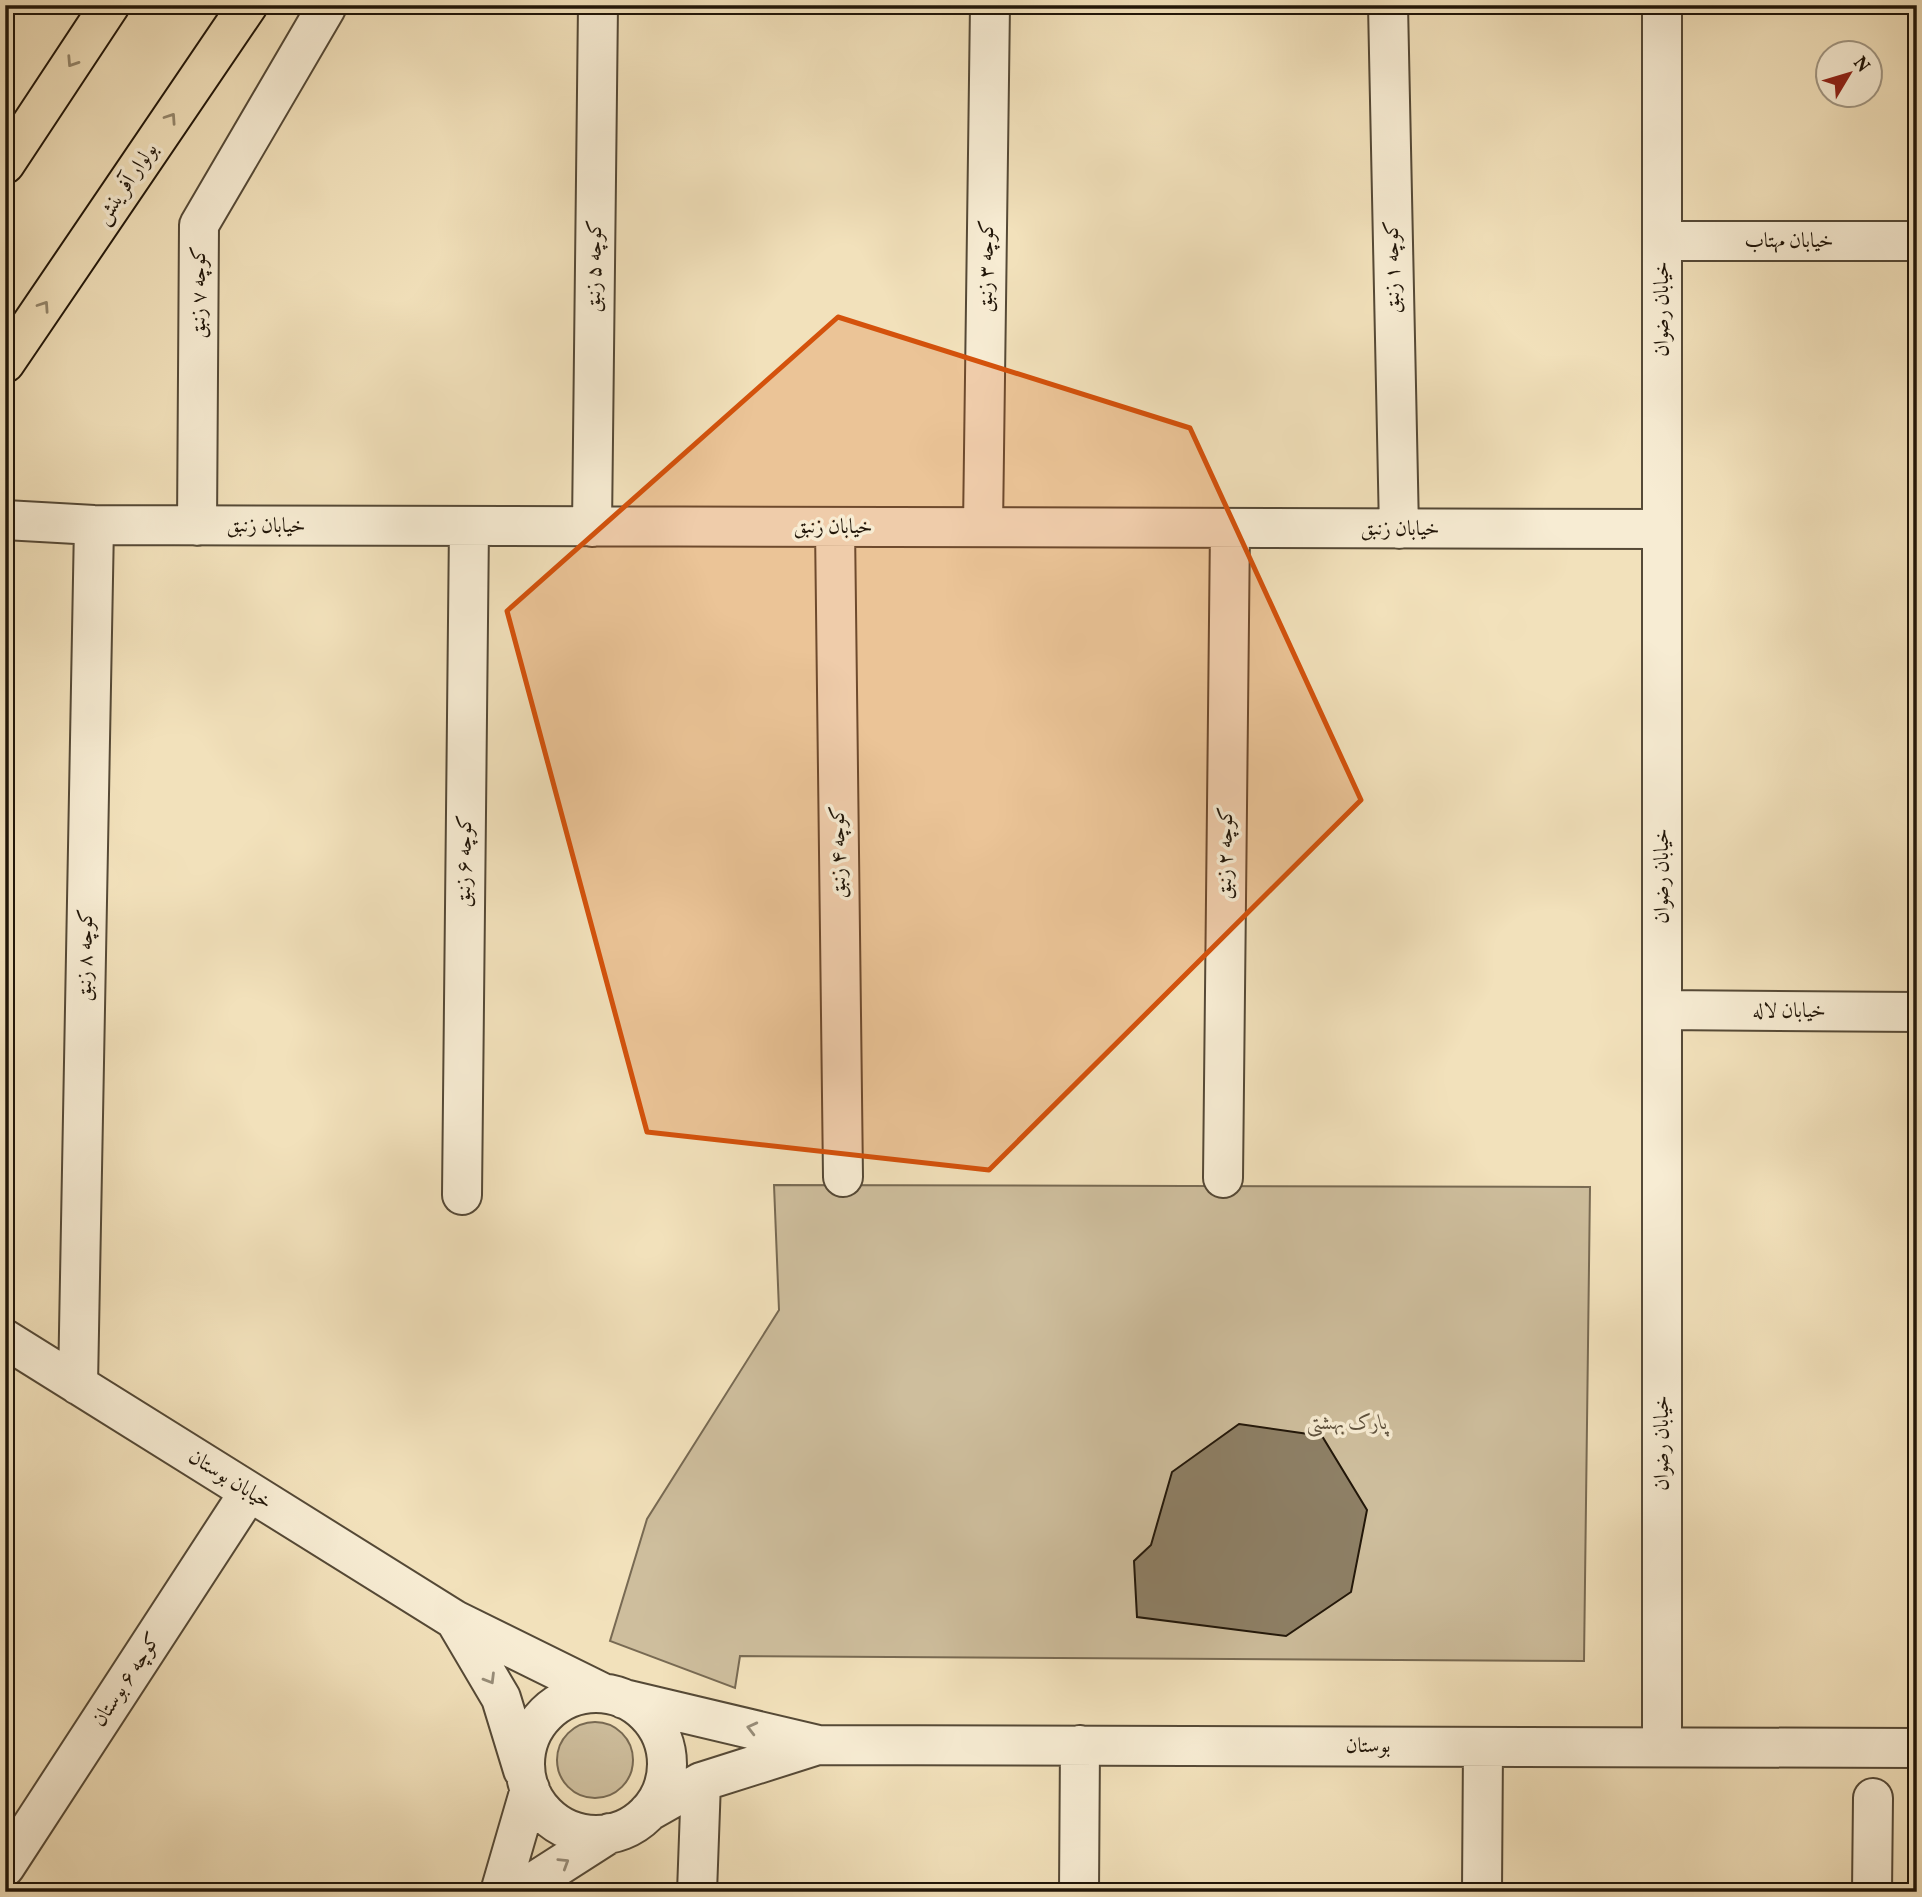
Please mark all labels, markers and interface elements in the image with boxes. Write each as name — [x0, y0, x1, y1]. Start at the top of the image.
north arrow — [1814, 38, 1884, 108]
text: N — [1846, 51, 1875, 78]
one-way arrow — [67, 55, 80, 68]
one-way arrow — [163, 113, 175, 126]
street label: بولوار آفرینش — [89, 137, 165, 231]
street label: کوچه ۵ زنبق — [580, 219, 610, 313]
street label: کوچه ۳ زنبق — [972, 219, 1002, 313]
street label: کوچه ۱ زنبق — [1378, 220, 1408, 314]
street label: خیابان مهتاب — [1744, 227, 1834, 256]
street label: کوچه ۷ زنبق — [185, 246, 214, 338]
street label: خیابان رضوان — [1648, 261, 1677, 357]
one-way arrow — [35, 301, 48, 314]
street label: خیابان زنبق — [226, 512, 306, 541]
street label: خیابان زنبق — [793, 513, 873, 542]
street label: خیابان زنبق — [1360, 515, 1440, 544]
street label: کوچه ۴ زنبق — [824, 805, 854, 899]
street label: کوچه ۲ زنبق — [1211, 806, 1241, 900]
street label: کوچه ۶ زنبق — [450, 814, 480, 908]
street label: خیابان رضوان — [1648, 828, 1677, 924]
street label: کوچه ۸ زنبق — [71, 908, 101, 1002]
street label: خیابان لاله — [1752, 997, 1826, 1026]
street label: خیابان رضوان — [1648, 1395, 1677, 1491]
park label: پارک بهشتی — [1306, 1409, 1390, 1438]
street label: خیابان بوستان — [183, 1443, 277, 1517]
street label: کوچه ۶ بوستان — [86, 1627, 168, 1733]
one-way arrow — [481, 1671, 494, 1684]
one-way arrow — [746, 1722, 758, 1737]
street label: بوستان — [1345, 1732, 1391, 1761]
one-way arrow — [556, 1858, 569, 1871]

